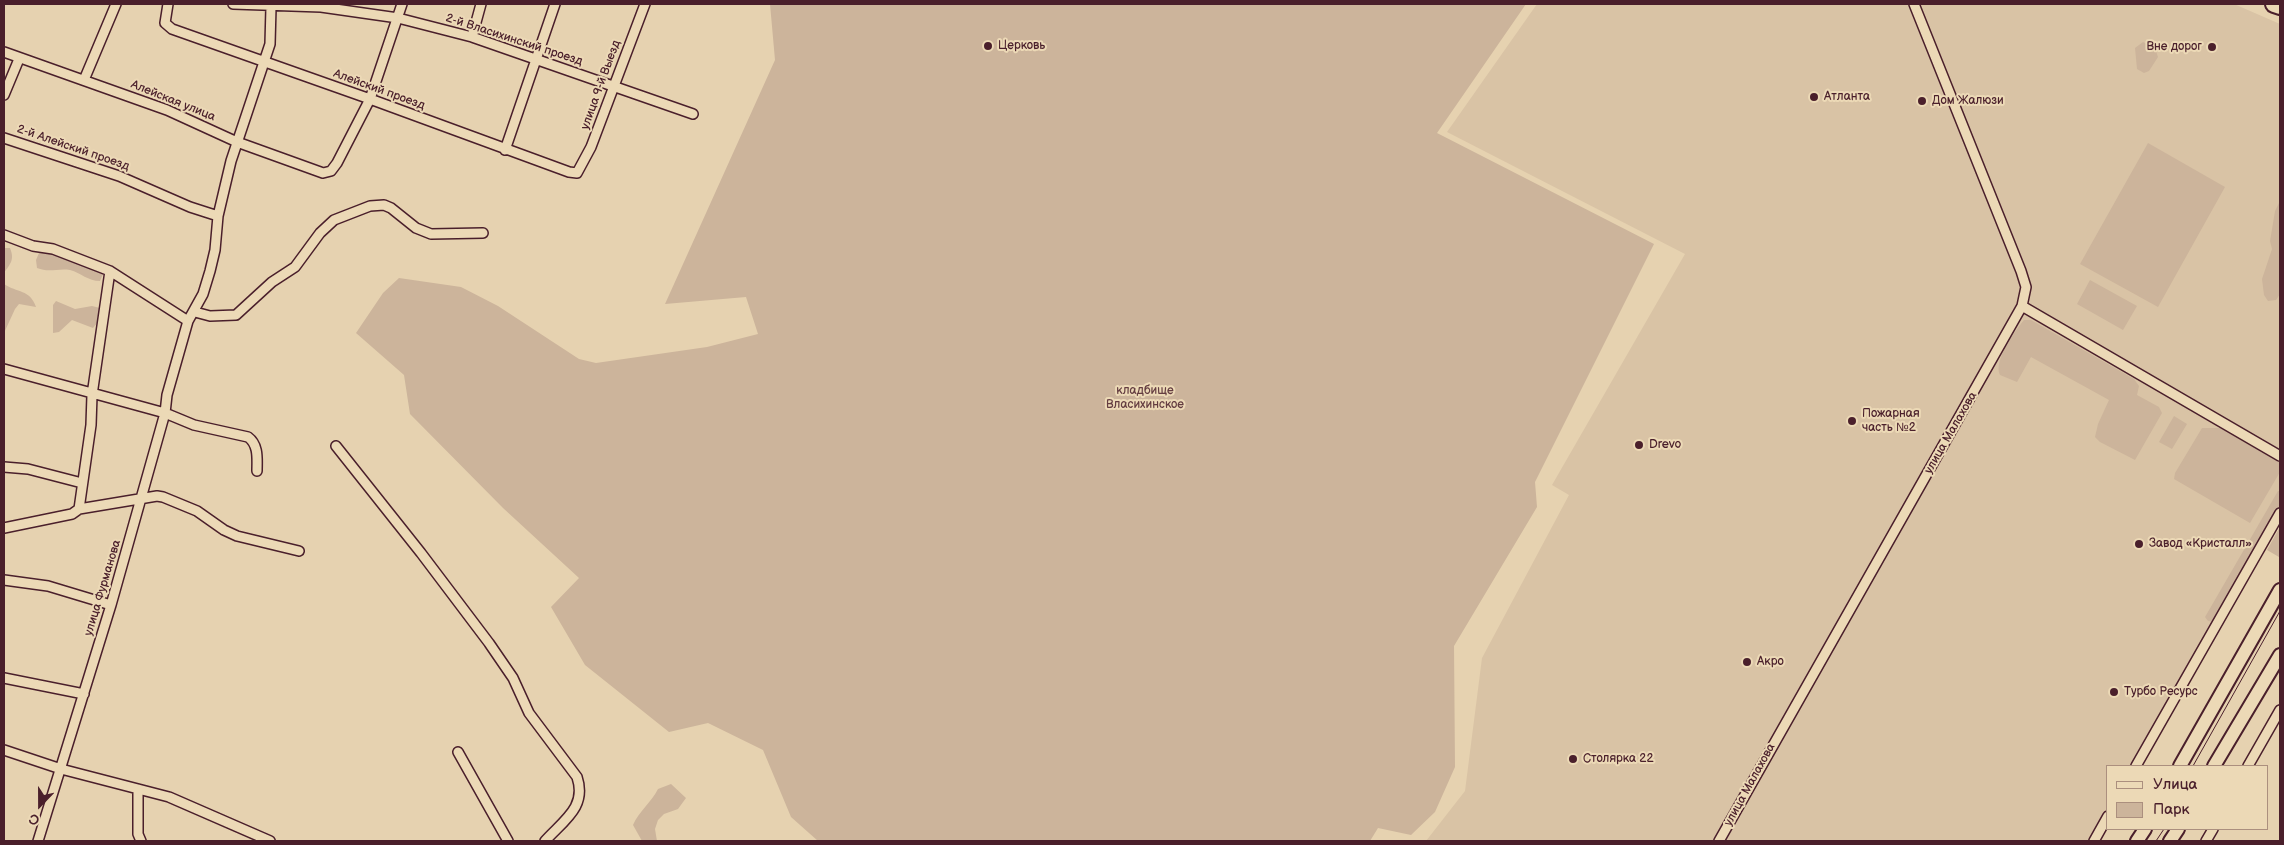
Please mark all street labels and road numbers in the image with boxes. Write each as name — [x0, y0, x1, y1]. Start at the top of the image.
street label: 2-й Власихинский проезд — [444, 11, 584, 69]
street label: улица 9-й Выезд — [578, 38, 624, 132]
street label: Алейский проезд — [331, 67, 427, 113]
street label: Алейская улица — [129, 77, 217, 125]
street label: 2-й Алейский проезд — [15, 122, 131, 174]
street label: улица Малахова — [1922, 389, 1980, 477]
street label: улица Фурманова — [82, 538, 124, 638]
street label: улица Малахова — [1721, 741, 1779, 829]

